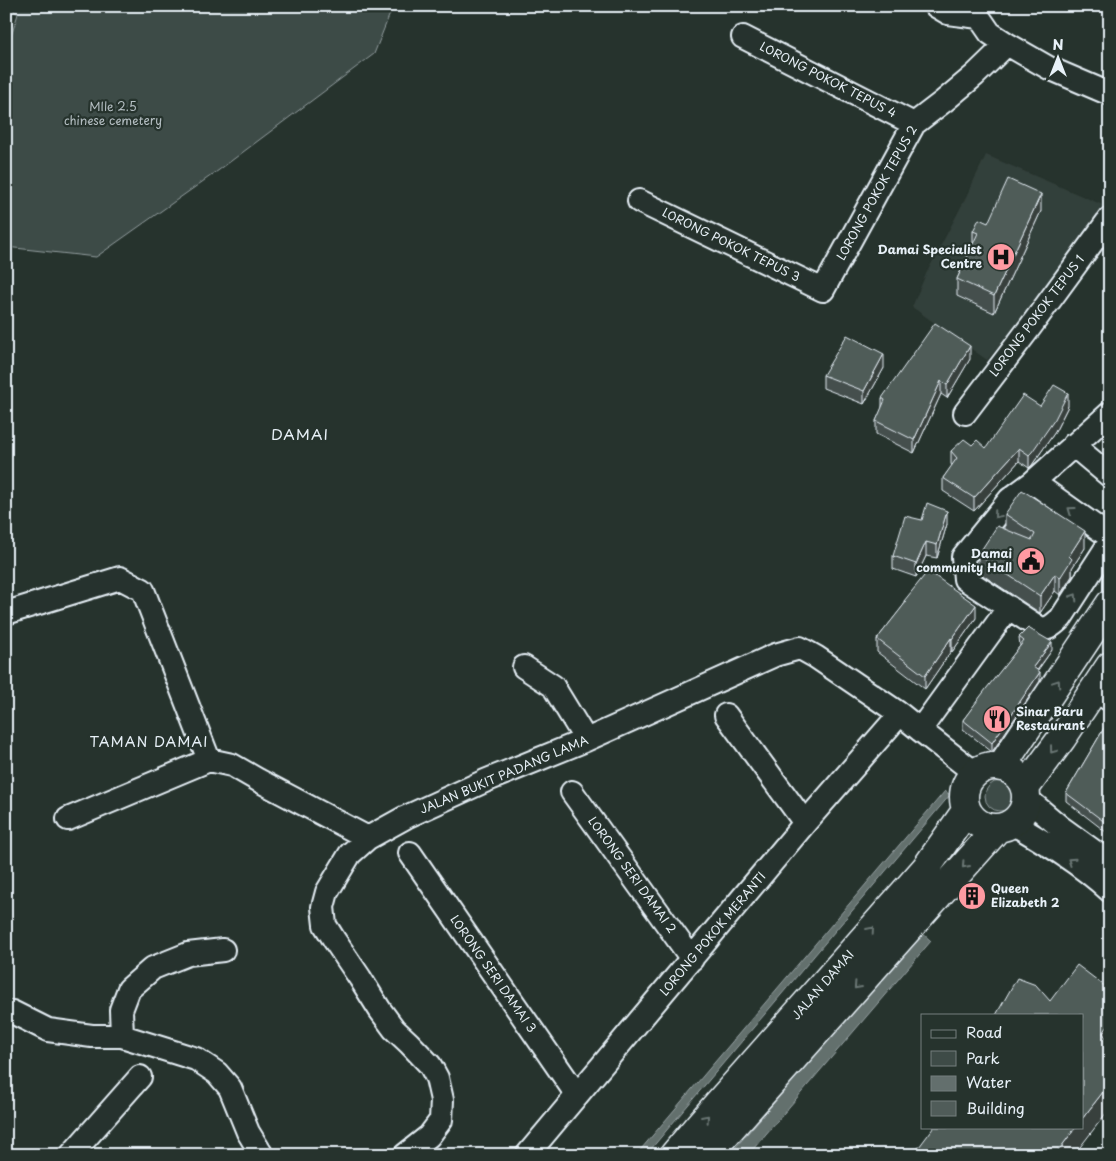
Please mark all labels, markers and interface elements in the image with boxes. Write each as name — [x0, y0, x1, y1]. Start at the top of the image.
north arrow — [1034, 32, 1084, 82]
text: N — [1052, 34, 1064, 55]
street label: LORONG POKOK TEPUS 4 — [757, 37, 900, 121]
park label: MIle 2.5 chinese cemetery — [64, 97, 162, 129]
street label: LORONG POKOK TEPUS 2 — [831, 122, 921, 263]
street label: LORONG POKOK TEPUS 3 — [659, 203, 803, 285]
place label: Damai Specialist Centre — [878, 240, 982, 272]
hospital icon: Damai Specialist Centre — [986, 242, 1016, 272]
street label: LORONG POKOK TEPUS 1 — [985, 251, 1088, 380]
district label: DAMAI — [271, 422, 329, 445]
one-way arrow — [1067, 507, 1077, 516]
one-way arrow — [995, 509, 1003, 518]
place label: Damai community Hall — [916, 544, 1012, 576]
public building icon: Damai community Hall — [1016, 546, 1046, 576]
one-way arrow — [1068, 594, 1077, 603]
one-way arrow — [1051, 679, 1061, 688]
place label: Sinar Baru Restaurant — [1016, 702, 1085, 734]
restaurant icon: Sinar Baru Restaurant — [982, 704, 1012, 734]
street label: JALAN BUKIT PADANG LAMA — [417, 730, 591, 818]
district label: TAMAN DAMAI — [89, 731, 209, 752]
one-way arrow — [1050, 744, 1059, 754]
street label: LORONG SERI DAMAI 2 — [584, 812, 681, 936]
one-way arrow — [1068, 858, 1077, 867]
one-way arrow — [961, 859, 970, 868]
street label: LORONG POKOK MERANTI — [655, 867, 770, 999]
place label: Queen Elizabeth 2 — [991, 879, 1060, 911]
building icon: Queen Elizabeth 2 — [957, 881, 987, 911]
street label: LORONG SERI DAMAI 3 — [446, 911, 541, 1036]
one-way arrow — [865, 927, 874, 936]
street label: JALAN DAMAI — [787, 945, 858, 1023]
one-way arrow — [853, 981, 862, 990]
legend — [921, 1014, 1084, 1128]
text: Road — [966, 1020, 1002, 1043]
text: Park — [966, 1046, 1000, 1069]
text: Water — [966, 1070, 1011, 1093]
text: Building — [966, 1096, 1025, 1119]
one-way arrow — [700, 1114, 709, 1123]

